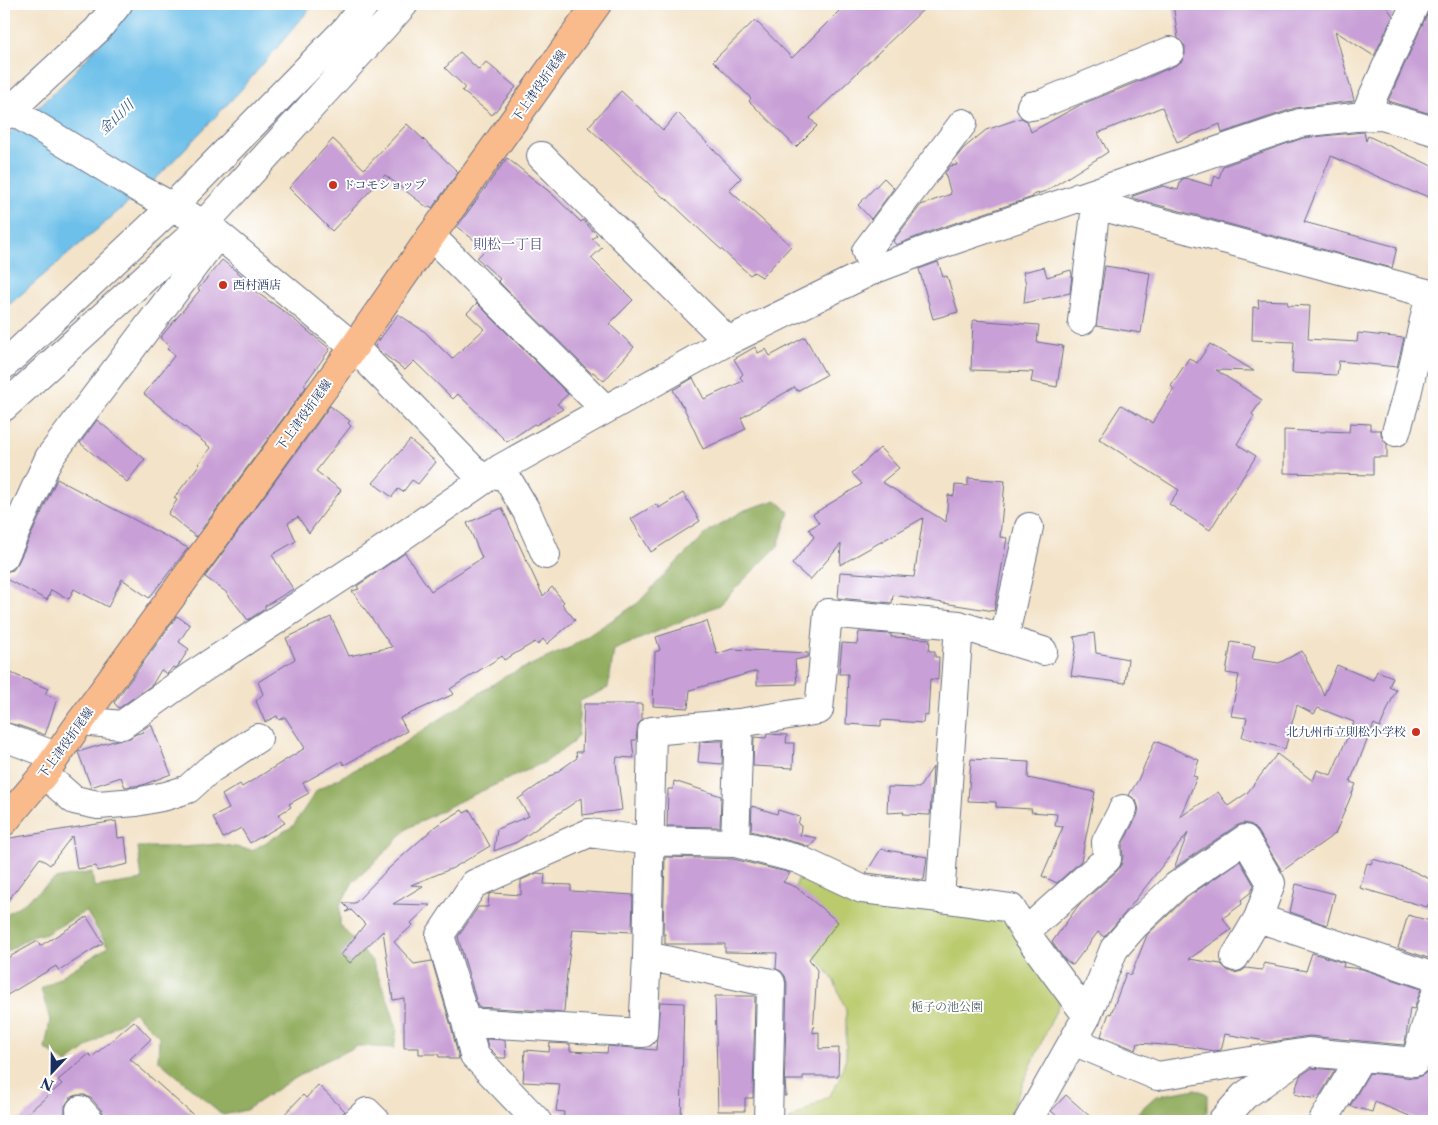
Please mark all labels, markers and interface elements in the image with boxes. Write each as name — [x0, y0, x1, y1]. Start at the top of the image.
street label: 下上津役折尾線 — [508, 47, 569, 124]
water label: 金山川 — [95, 95, 139, 138]
place label: ドコモショップ — [343, 177, 426, 192]
marker: ドコモショップ — [327, 179, 339, 191]
district label: 則松一丁目 — [473, 235, 543, 253]
place label: 西村酒店 — [233, 277, 281, 292]
marker: 西村酒店 — [217, 279, 229, 291]
street label: 下上津役折尾線 — [273, 376, 334, 453]
street label: 下上津役折尾線 — [35, 704, 96, 781]
place label: 北九州市立則松小学校 — [1286, 724, 1406, 739]
marker: 北九州市立則松小学校 — [1410, 726, 1422, 738]
park label: 梔子の池公園 — [911, 999, 983, 1014]
north arrow — [28, 1048, 78, 1098]
text: N — [38, 1073, 56, 1095]

